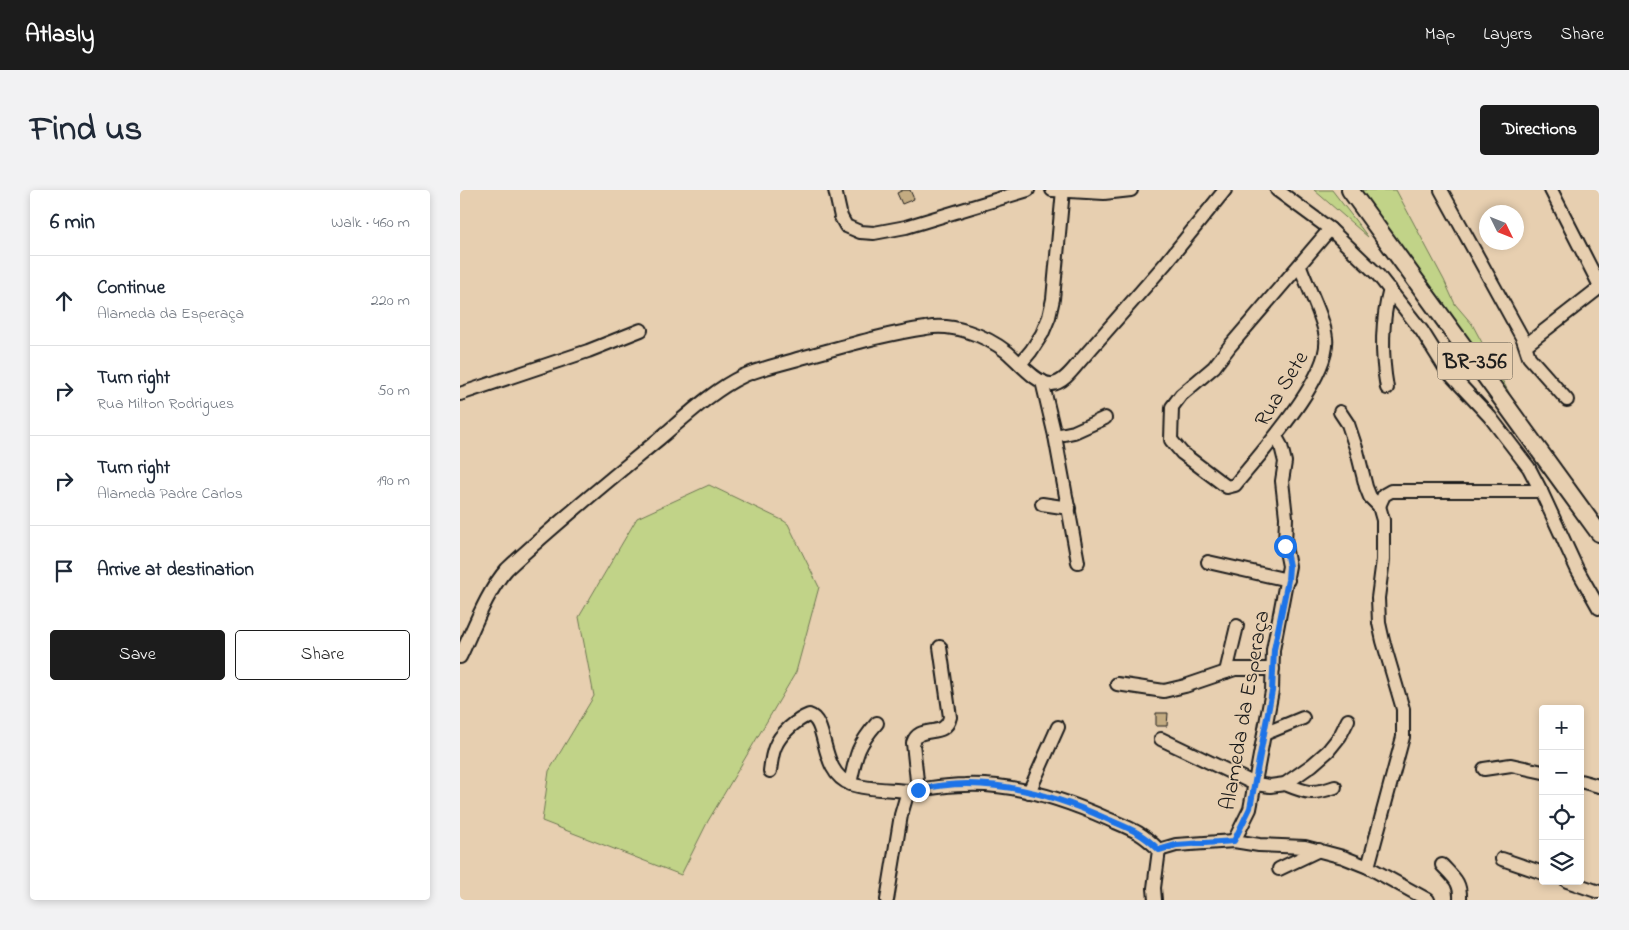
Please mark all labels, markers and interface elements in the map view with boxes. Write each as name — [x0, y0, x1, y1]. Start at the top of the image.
text: Atlasly — [25, 18, 94, 53]
text: Map — [1425, 22, 1455, 48]
text: Layers — [1483, 22, 1533, 48]
text: Share — [1561, 22, 1604, 48]
text: Find us — [30, 105, 142, 156]
button: Directions — [1480, 105, 1599, 155]
north arrow — [1479, 205, 1524, 250]
text: 6 min — [50, 208, 95, 238]
text: Walk · 460 m — [331, 211, 410, 235]
text: Continue — [97, 275, 165, 302]
icon: ahead — [50, 287, 78, 315]
text: 220 m — [371, 289, 410, 313]
text: Alameda da Esperaça — [97, 302, 244, 326]
road number: BR-356 — [1438, 343, 1512, 380]
street label: Rua Sete — [1247, 345, 1318, 433]
text: Turn right — [97, 365, 170, 392]
icon: right — [50, 377, 78, 405]
text: 50 m — [378, 379, 410, 403]
text: Rua Milton Rodrigues — [97, 392, 234, 416]
text: Turn right — [97, 455, 170, 482]
icon: right — [50, 467, 78, 495]
text: 190 m — [377, 469, 410, 493]
text: Alameda Padre Carlos — [97, 482, 243, 506]
route start — [1274, 535, 1297, 558]
icon: arrive — [50, 557, 78, 585]
text: Arrive at destination — [97, 557, 254, 584]
street label: Alameda da Esperaça — [1213, 608, 1279, 813]
button: Save — [50, 630, 225, 680]
button: Share — [235, 630, 410, 680]
map controls — [1539, 705, 1584, 885]
button: + — [1539, 705, 1584, 750]
button: − — [1539, 750, 1584, 795]
route end — [907, 779, 930, 802]
button: locate — [1539, 795, 1584, 840]
button: layers — [1539, 840, 1584, 885]

